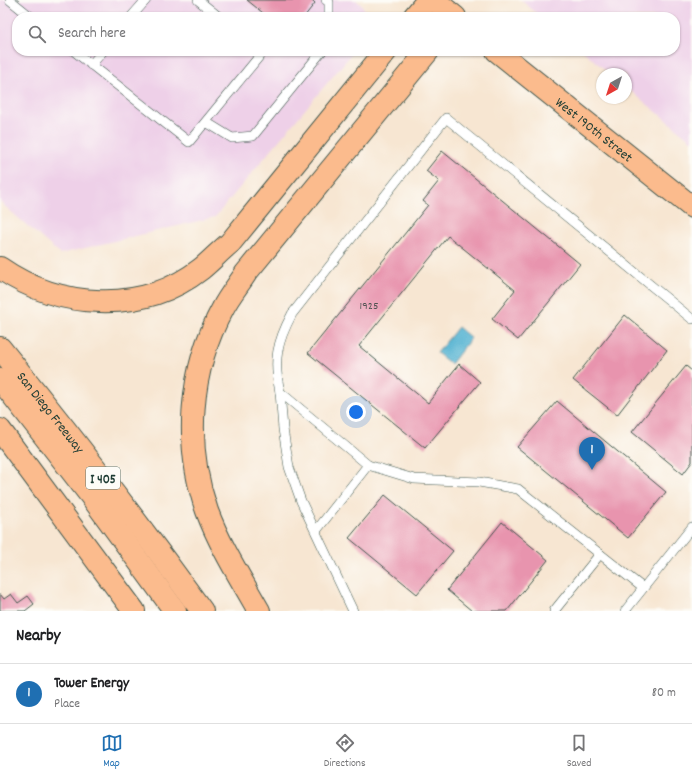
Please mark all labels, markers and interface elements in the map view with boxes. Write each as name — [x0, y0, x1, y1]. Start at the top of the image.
search box — [12, 12, 680, 56]
icon: search — [26, 23, 48, 45]
text: Search here — [58, 23, 126, 45]
north arrow — [596, 68, 632, 104]
street label: West 190th Street — [550, 93, 637, 168]
house number: 1925 — [360, 298, 378, 315]
street label: San Diego Freeway — [11, 368, 88, 459]
your location — [346, 402, 366, 422]
pin: 1 — [579, 437, 605, 470]
road number: I 405 — [86, 467, 120, 489]
text: Nearby — [16, 625, 60, 649]
text: Tower Energy — [54, 673, 129, 695]
text: 1 — [28, 684, 30, 703]
text: 80 m — [652, 684, 676, 703]
text: Place — [54, 695, 80, 714]
tab: Map — [101, 732, 123, 772]
tab: Directions — [324, 732, 366, 772]
tab: Saved — [567, 732, 591, 772]

